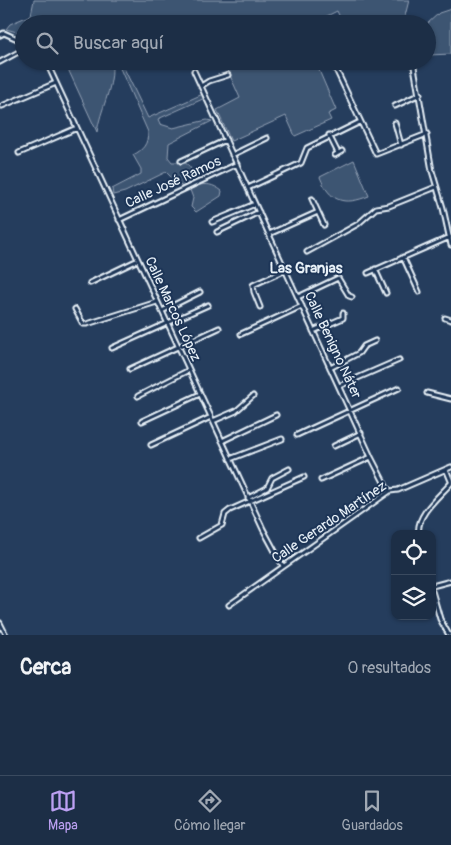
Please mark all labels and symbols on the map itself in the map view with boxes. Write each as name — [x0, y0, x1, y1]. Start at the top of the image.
street label: Calle José Ramos — [122, 152, 224, 212]
street label: Calle Marcos López — [141, 254, 205, 364]
district label: Las Granjas — [270, 259, 343, 278]
street label: Calle Benigno Náter — [301, 289, 365, 401]
street label: Calle Gerardo Martínez — [268, 477, 390, 567]

